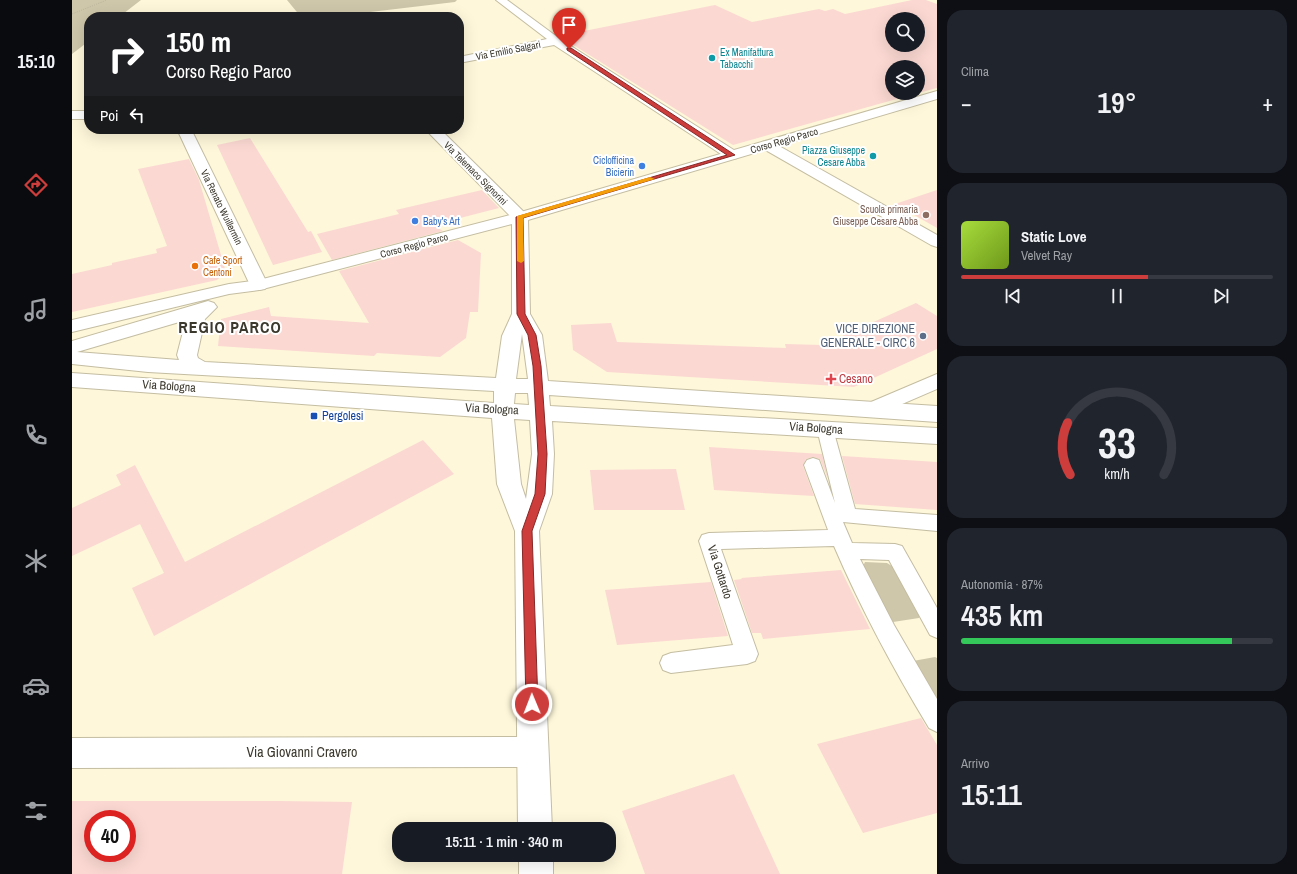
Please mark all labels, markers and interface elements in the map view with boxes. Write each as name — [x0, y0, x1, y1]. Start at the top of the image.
pin — [552, 8, 586, 49]
map controls — [885, 12, 925, 100]
button: search — [885, 12, 925, 52]
icon: arrive — [558, 14, 580, 36]
text: 150 m — [166, 23, 231, 61]
icon: right — [100, 28, 152, 80]
street label: Via Emilio Salgari — [474, 38, 542, 63]
place label: Ex Manifattura Tabacchi — [720, 46, 774, 71]
text: 15:10 — [17, 49, 55, 74]
marker: Ex Manifattura Tabacchi — [707, 53, 717, 63]
text: Corso Regio Parco — [166, 59, 292, 84]
button: layers — [885, 60, 925, 100]
text: Clima — [961, 63, 989, 80]
text: 19° — [1097, 82, 1137, 122]
text: − — [961, 88, 972, 118]
text: + — [1262, 88, 1273, 118]
icon: left — [126, 104, 148, 126]
text: Poi — [100, 105, 118, 126]
street label: Corso Regio Parco — [749, 125, 820, 156]
street label: Via Telemaco Signorini — [441, 139, 510, 208]
place label: Piazza Giuseppe Cesare Abba — [802, 144, 865, 169]
marker: Piazza Giuseppe Cesare Abba — [868, 151, 878, 161]
place label: Ciclofficina Bicierin — [593, 154, 634, 179]
marker: Ciclofficina Bicierin — [637, 161, 647, 171]
street label: Via Renato Wuillermin — [198, 167, 245, 247]
icon: directions — [22, 171, 50, 199]
place label: Scuola primaria Giuseppe Cesare Abba — [833, 203, 918, 228]
marker: Scuola primaria Giuseppe Cesare Abba — [921, 210, 931, 220]
place label: Baby's Art — [423, 215, 460, 228]
marker: Baby's Art — [410, 216, 420, 226]
text: Static Love — [1021, 226, 1087, 247]
street label: Corso Regio Parco — [379, 230, 450, 261]
text: Velvet Ray — [1021, 247, 1072, 264]
place label: Cafe Sport Centoni — [203, 254, 243, 279]
marker: Cafe Sport Centoni — [190, 261, 200, 271]
icon: previous — [1002, 285, 1024, 307]
icon: pause — [1106, 285, 1128, 307]
icon: next — [1210, 285, 1232, 307]
icon: music — [22, 296, 50, 324]
district label: REGIO PARCO — [178, 316, 282, 338]
place label: VICE DIREZIONE GENERALE - CIRC 6 — [820, 321, 915, 351]
marker: VICE DIREZIONE GENERALE - CIRC 6 — [918, 331, 928, 341]
place label: Cesano — [839, 371, 873, 387]
marker: Cesano — [826, 374, 836, 384]
street label: Via Bologna — [142, 376, 197, 396]
street label: Via Bologna — [465, 400, 520, 418]
place label: Pergolesi — [322, 408, 364, 424]
marker: Pergolesi — [309, 411, 319, 421]
text: 33 — [1098, 415, 1136, 471]
street label: Via Bologna — [789, 418, 844, 438]
icon: phone — [22, 421, 50, 449]
text: km/h — [1104, 464, 1130, 483]
street label: Via Gottardo — [704, 543, 736, 601]
icon: climate — [22, 547, 50, 575]
text: Autonomia · 87% — [961, 576, 1043, 593]
text: 435 km — [961, 595, 1043, 635]
icon: car — [22, 672, 50, 700]
position arrow — [511, 683, 553, 725]
street label: Via Giovanni Cravero — [247, 743, 357, 761]
text: Arrivo — [961, 755, 989, 772]
text: 15:11 — [961, 774, 1022, 814]
icon: filters — [22, 797, 50, 825]
speed limit sign: 40 — [84, 810, 136, 862]
text: 15:11 · 1 min · 340 m — [445, 831, 563, 852]

